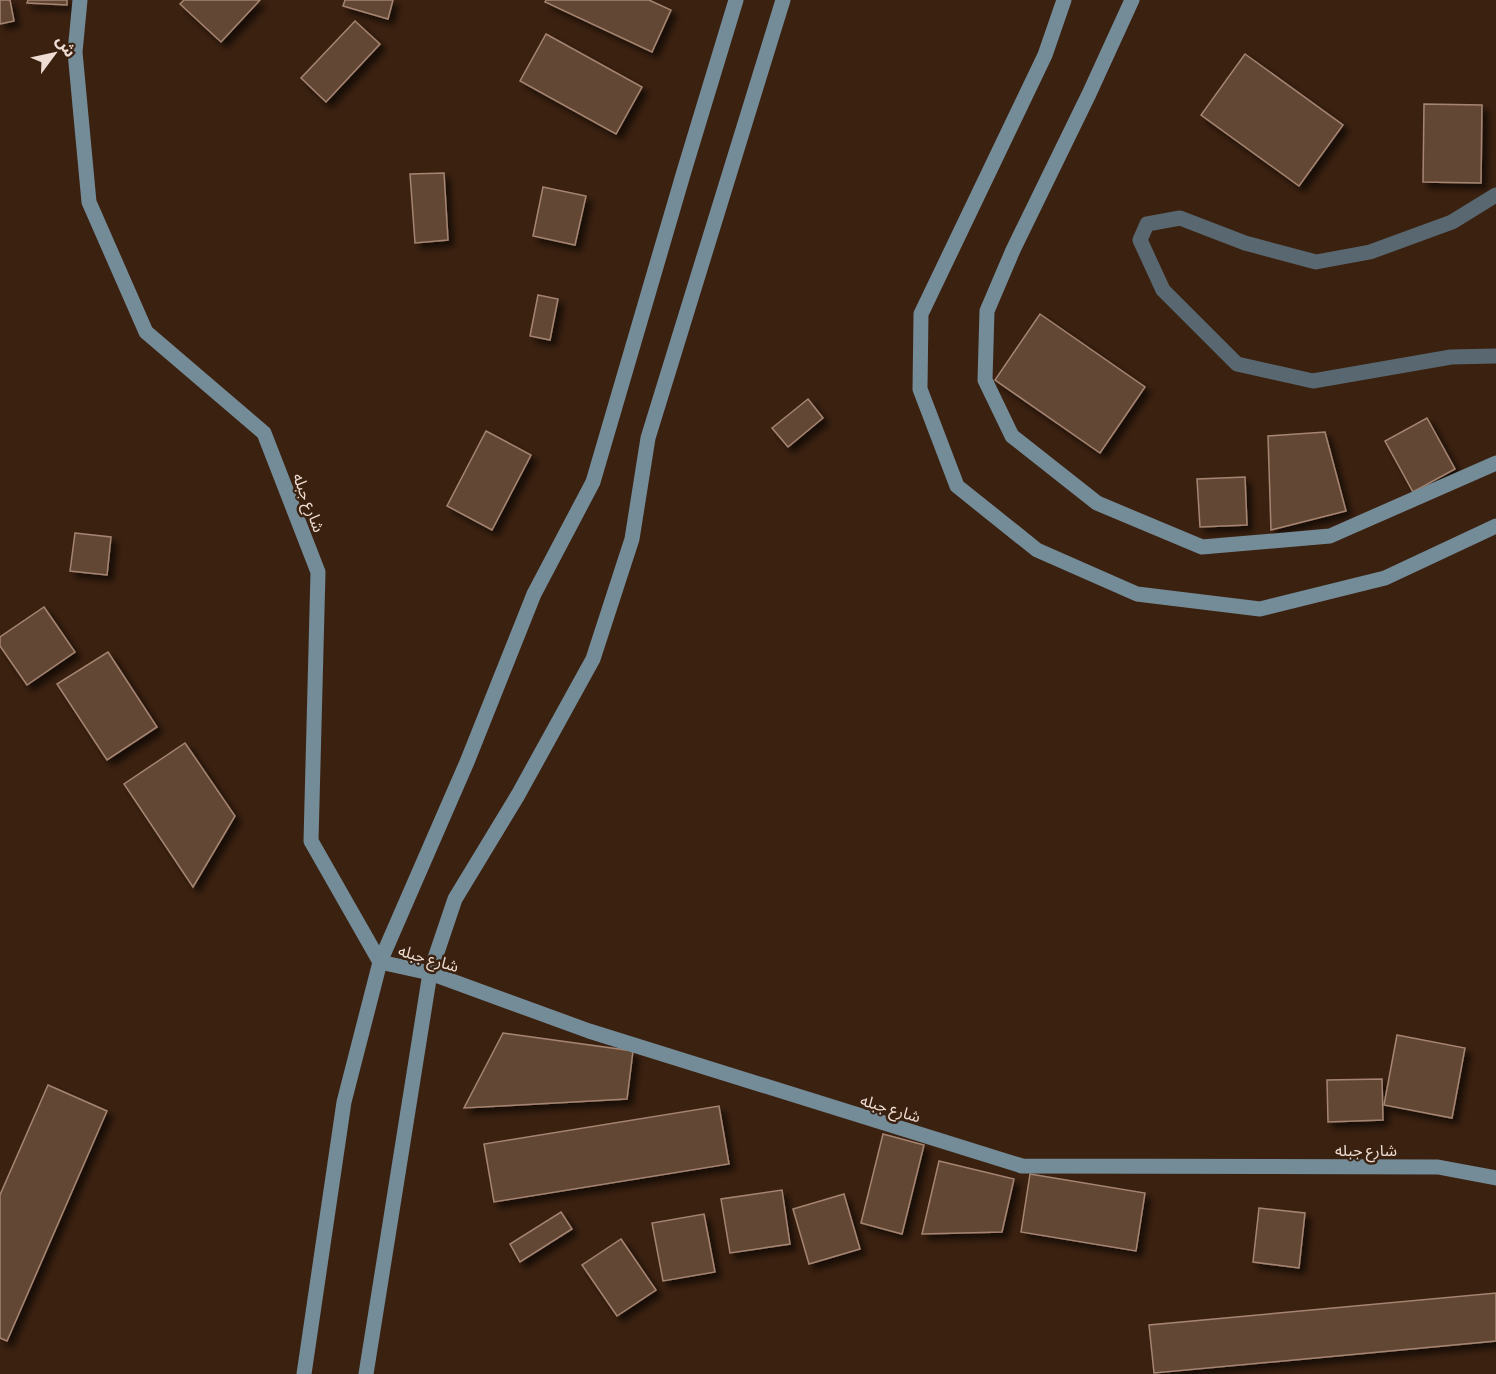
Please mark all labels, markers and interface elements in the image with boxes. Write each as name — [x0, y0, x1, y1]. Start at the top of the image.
north arrow — [24, 24, 84, 84]
text: ش — [51, 30, 83, 61]
street label: شارع جبله — [286, 469, 332, 536]
street label: شارع جبله — [395, 937, 462, 979]
street label: شارع جبله — [857, 1086, 924, 1129]
street label: شارع جبله — [1335, 1137, 1397, 1163]

